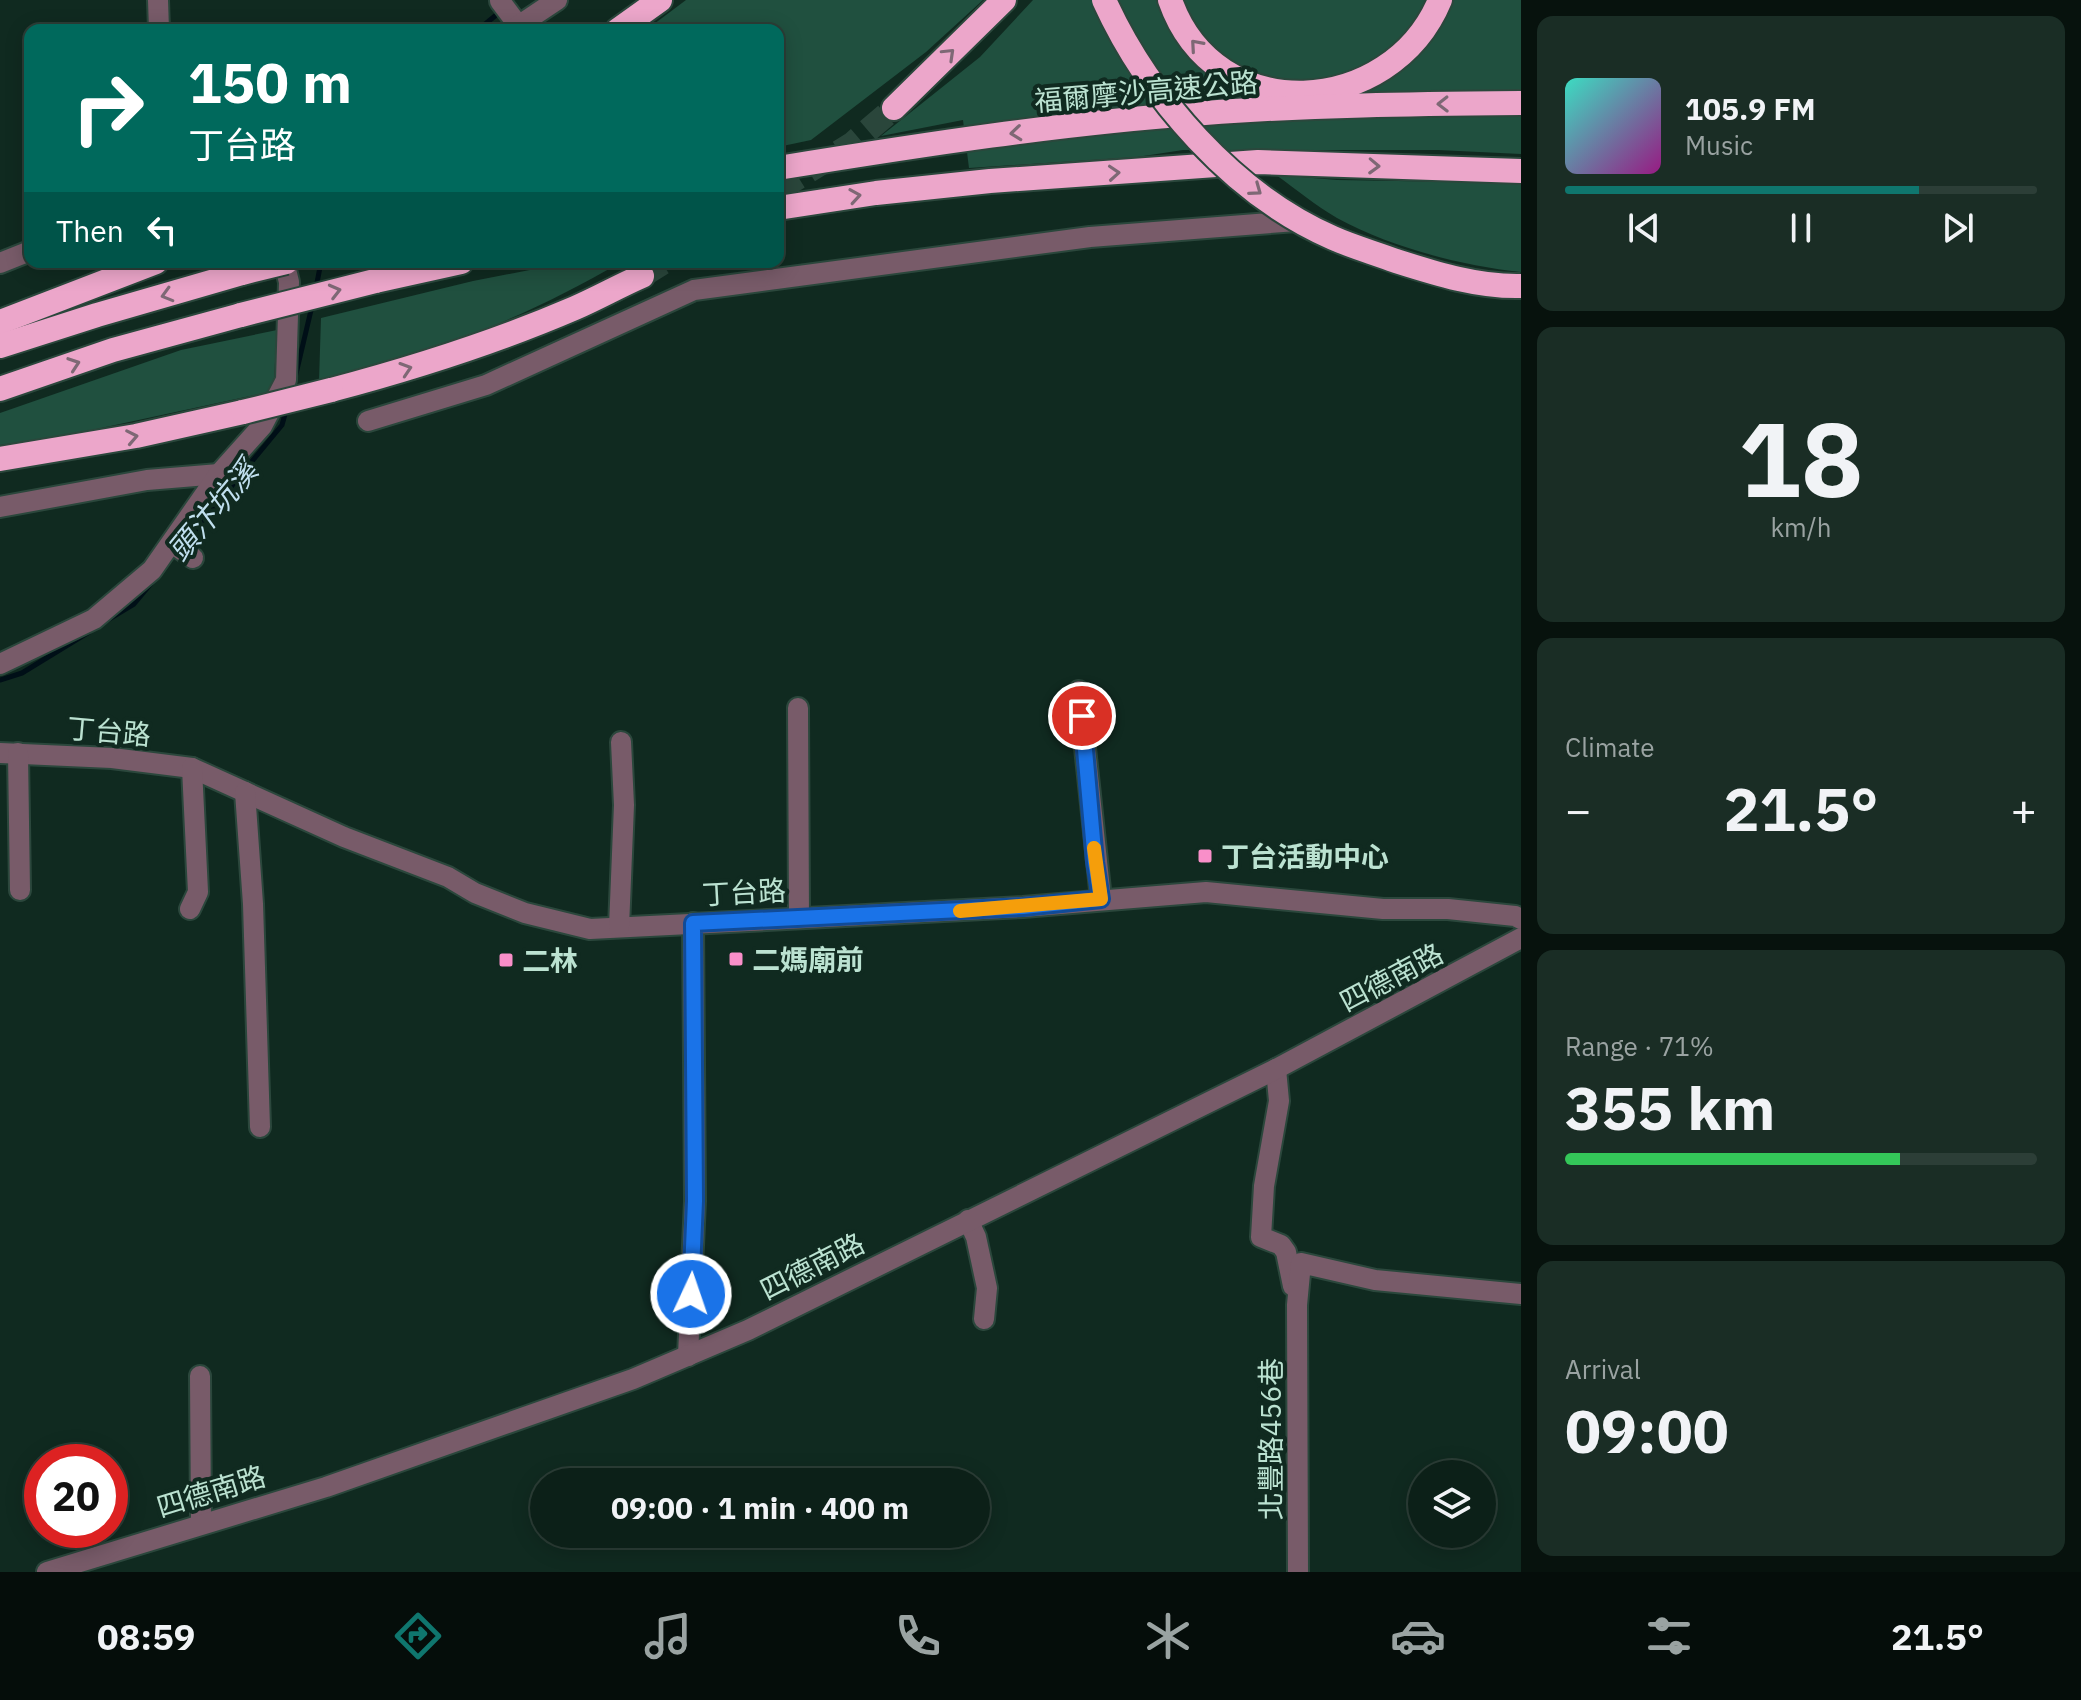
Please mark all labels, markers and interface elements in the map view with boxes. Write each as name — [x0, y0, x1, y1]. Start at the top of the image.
one-way arrow — [1191, 40, 1206, 55]
text: 150 m — [188, 46, 352, 118]
one-way arrow — [940, 49, 954, 63]
icon: right — [56, 56, 160, 160]
street label: 福爾摩沙高速公路 — [1033, 63, 1259, 119]
text: 105.9 FM — [1685, 89, 1816, 128]
one-way arrow — [1436, 95, 1449, 113]
text: 丁台路 — [188, 121, 296, 168]
one-way arrow — [1009, 125, 1022, 142]
text: Music — [1685, 128, 1753, 162]
one-way arrow — [1368, 157, 1381, 175]
one-way arrow — [1108, 165, 1121, 182]
one-way arrow — [1247, 181, 1261, 195]
one-way arrow — [848, 188, 862, 205]
icon: previous — [1622, 206, 1666, 250]
icon: pause — [1779, 206, 1823, 250]
icon: next — [1936, 206, 1980, 250]
icon: left — [140, 208, 184, 252]
text: Then — [56, 211, 124, 250]
one-way arrow — [328, 284, 342, 301]
one-way arrow — [160, 286, 174, 302]
one-way arrow — [66, 357, 80, 373]
one-way arrow — [398, 363, 412, 379]
text: 18 — [1739, 390, 1863, 526]
one-way arrow — [125, 429, 139, 446]
water label: 頭汴坑溪 — [158, 448, 268, 568]
text: km/h — [1770, 510, 1832, 544]
pin — [1048, 682, 1116, 750]
icon: arrive — [1060, 694, 1104, 738]
street label: 丁台路 — [66, 709, 152, 753]
text: Climate — [1565, 730, 1655, 764]
text: 21.5° — [1724, 769, 1878, 848]
text: − — [1565, 781, 1591, 838]
text: + — [2011, 781, 2037, 838]
place label: 丁台活動中心 — [1221, 838, 1389, 875]
marker: 丁台活動中心 — [1196, 847, 1214, 865]
street label: 丁台路 — [701, 871, 787, 913]
street label: 四德南路 — [1333, 934, 1449, 1020]
place label: 二媽廟前 — [752, 941, 864, 978]
place label: 二林 — [522, 942, 578, 979]
marker: 二媽廟前 — [727, 950, 745, 968]
marker: 二林 — [497, 951, 515, 969]
text: Range · 71% — [1565, 1029, 1714, 1063]
text: 355 km — [1565, 1068, 1775, 1147]
street label: 四德南路 — [754, 1224, 870, 1308]
position arrow — [649, 1252, 733, 1336]
text: Arrival — [1565, 1352, 1641, 1386]
street label: 北豐路456巷 — [1252, 1358, 1289, 1520]
text: 09:00 — [1565, 1391, 1729, 1470]
speed limit sign: 20 — [24, 1444, 128, 1548]
street label: 四德南路 — [152, 1457, 270, 1525]
map controls — [1408, 1460, 1496, 1548]
button: layers — [1408, 1460, 1496, 1548]
text: 09:00 · 1 min · 400 m — [611, 1488, 909, 1527]
icon: directions — [390, 1608, 446, 1664]
icon: music — [640, 1608, 696, 1664]
icon: phone — [890, 1608, 946, 1664]
icon: climate — [1140, 1608, 1196, 1664]
icon: car — [1390, 1608, 1446, 1664]
icon: filters — [1641, 1608, 1697, 1664]
text: 08:59 — [97, 1613, 195, 1660]
text: 21.5° — [1891, 1613, 1984, 1660]

